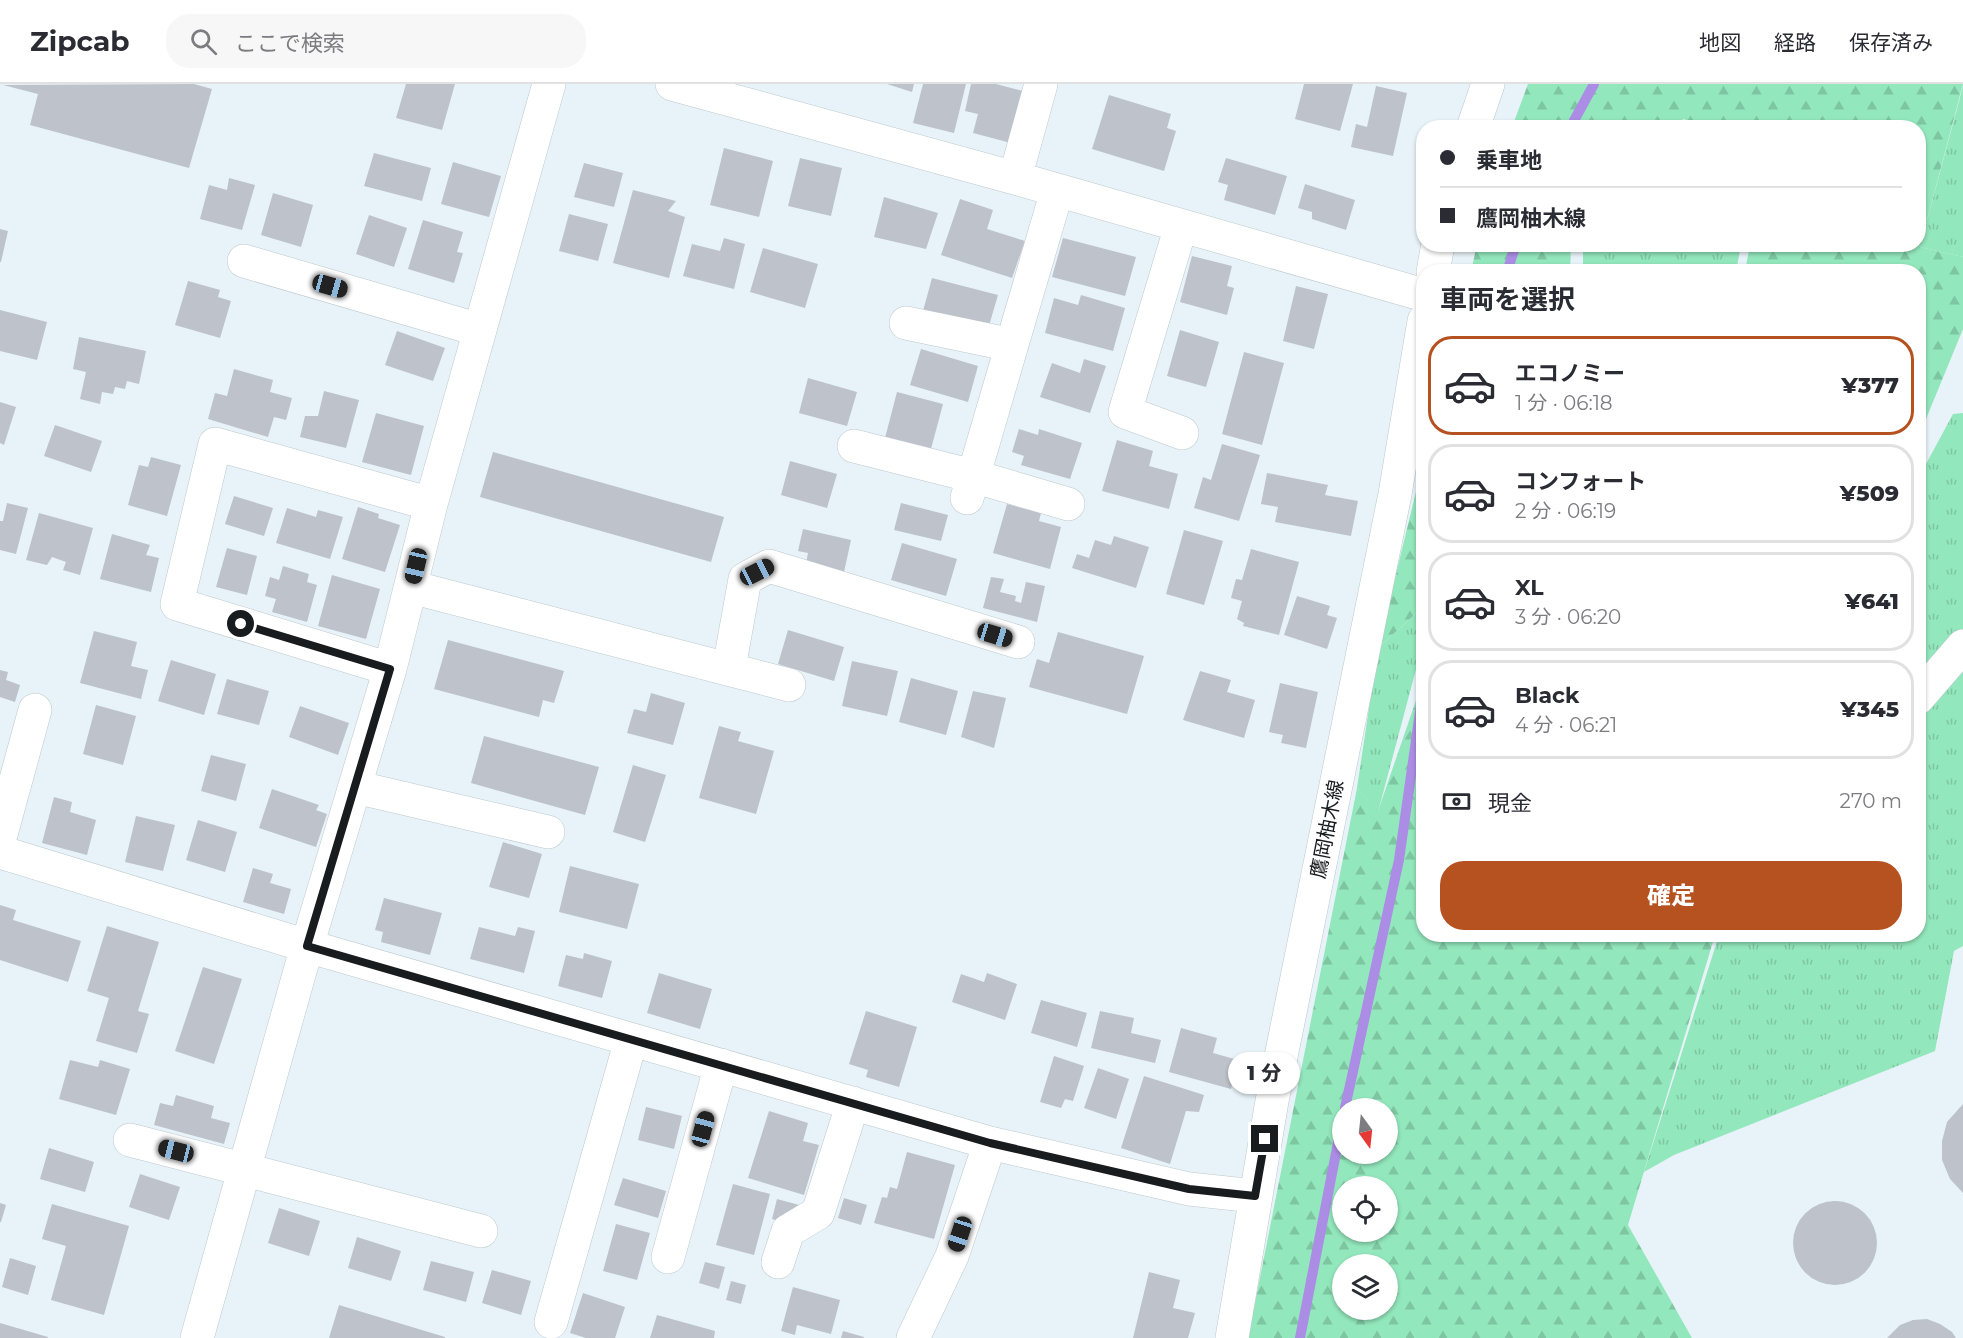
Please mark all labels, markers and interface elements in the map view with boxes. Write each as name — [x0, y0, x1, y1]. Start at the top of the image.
search box — [166, 14, 586, 68]
text: Zipcab — [30, 24, 130, 58]
icon: search — [187, 25, 220, 58]
text: ここで検索 — [235, 30, 345, 57]
text: 地図 — [1699, 30, 1741, 55]
text: 経路 — [1774, 30, 1816, 55]
text: 保存済み — [1849, 30, 1933, 55]
text: 乗車地 — [1476, 147, 1542, 174]
text: 鷹岡柚木線 — [1476, 205, 1586, 232]
car — [310, 272, 350, 300]
text: 車両を選択 — [1440, 283, 1575, 316]
icon: car — [1443, 359, 1497, 413]
text: エコノミー — [1515, 360, 1625, 387]
text: ¥377 — [1841, 372, 1899, 399]
text: 1 分 · 06:18 — [1515, 391, 1613, 415]
icon: car — [1443, 467, 1497, 521]
text: コンフォート — [1515, 468, 1646, 495]
text: ¥509 — [1840, 480, 1899, 507]
text: 2 分 · 06:19 — [1515, 499, 1616, 523]
car — [403, 546, 429, 586]
car — [737, 556, 777, 588]
text: XL — [1515, 574, 1544, 601]
icon: car — [1443, 575, 1497, 629]
text: ¥641 — [1845, 588, 1899, 615]
text: 3 分 · 06:20 — [1515, 605, 1621, 629]
route start — [227, 610, 254, 637]
car — [975, 621, 1015, 649]
text: Black — [1515, 682, 1579, 709]
icon: car — [1443, 683, 1497, 737]
text: ¥345 — [1840, 696, 1899, 723]
text: 4 分 · 06:21 — [1515, 713, 1617, 737]
street label: 鷹岡柚木線 — [1306, 778, 1348, 880]
icon: cash — [1440, 785, 1473, 818]
text: 270 m — [1840, 789, 1902, 813]
text: 現金 — [1488, 790, 1532, 817]
button: 確定 — [1440, 861, 1902, 930]
callout: 1 分 — [1229, 1052, 1301, 1094]
text: 1 分 — [1247, 1061, 1281, 1085]
north arrow — [1332, 1098, 1398, 1164]
map controls — [1332, 1098, 1398, 1320]
car — [690, 1109, 716, 1149]
route end — [1251, 1125, 1278, 1152]
car — [156, 1138, 196, 1164]
button: locate — [1332, 1176, 1398, 1242]
car — [946, 1214, 974, 1254]
button: layers — [1332, 1254, 1398, 1320]

